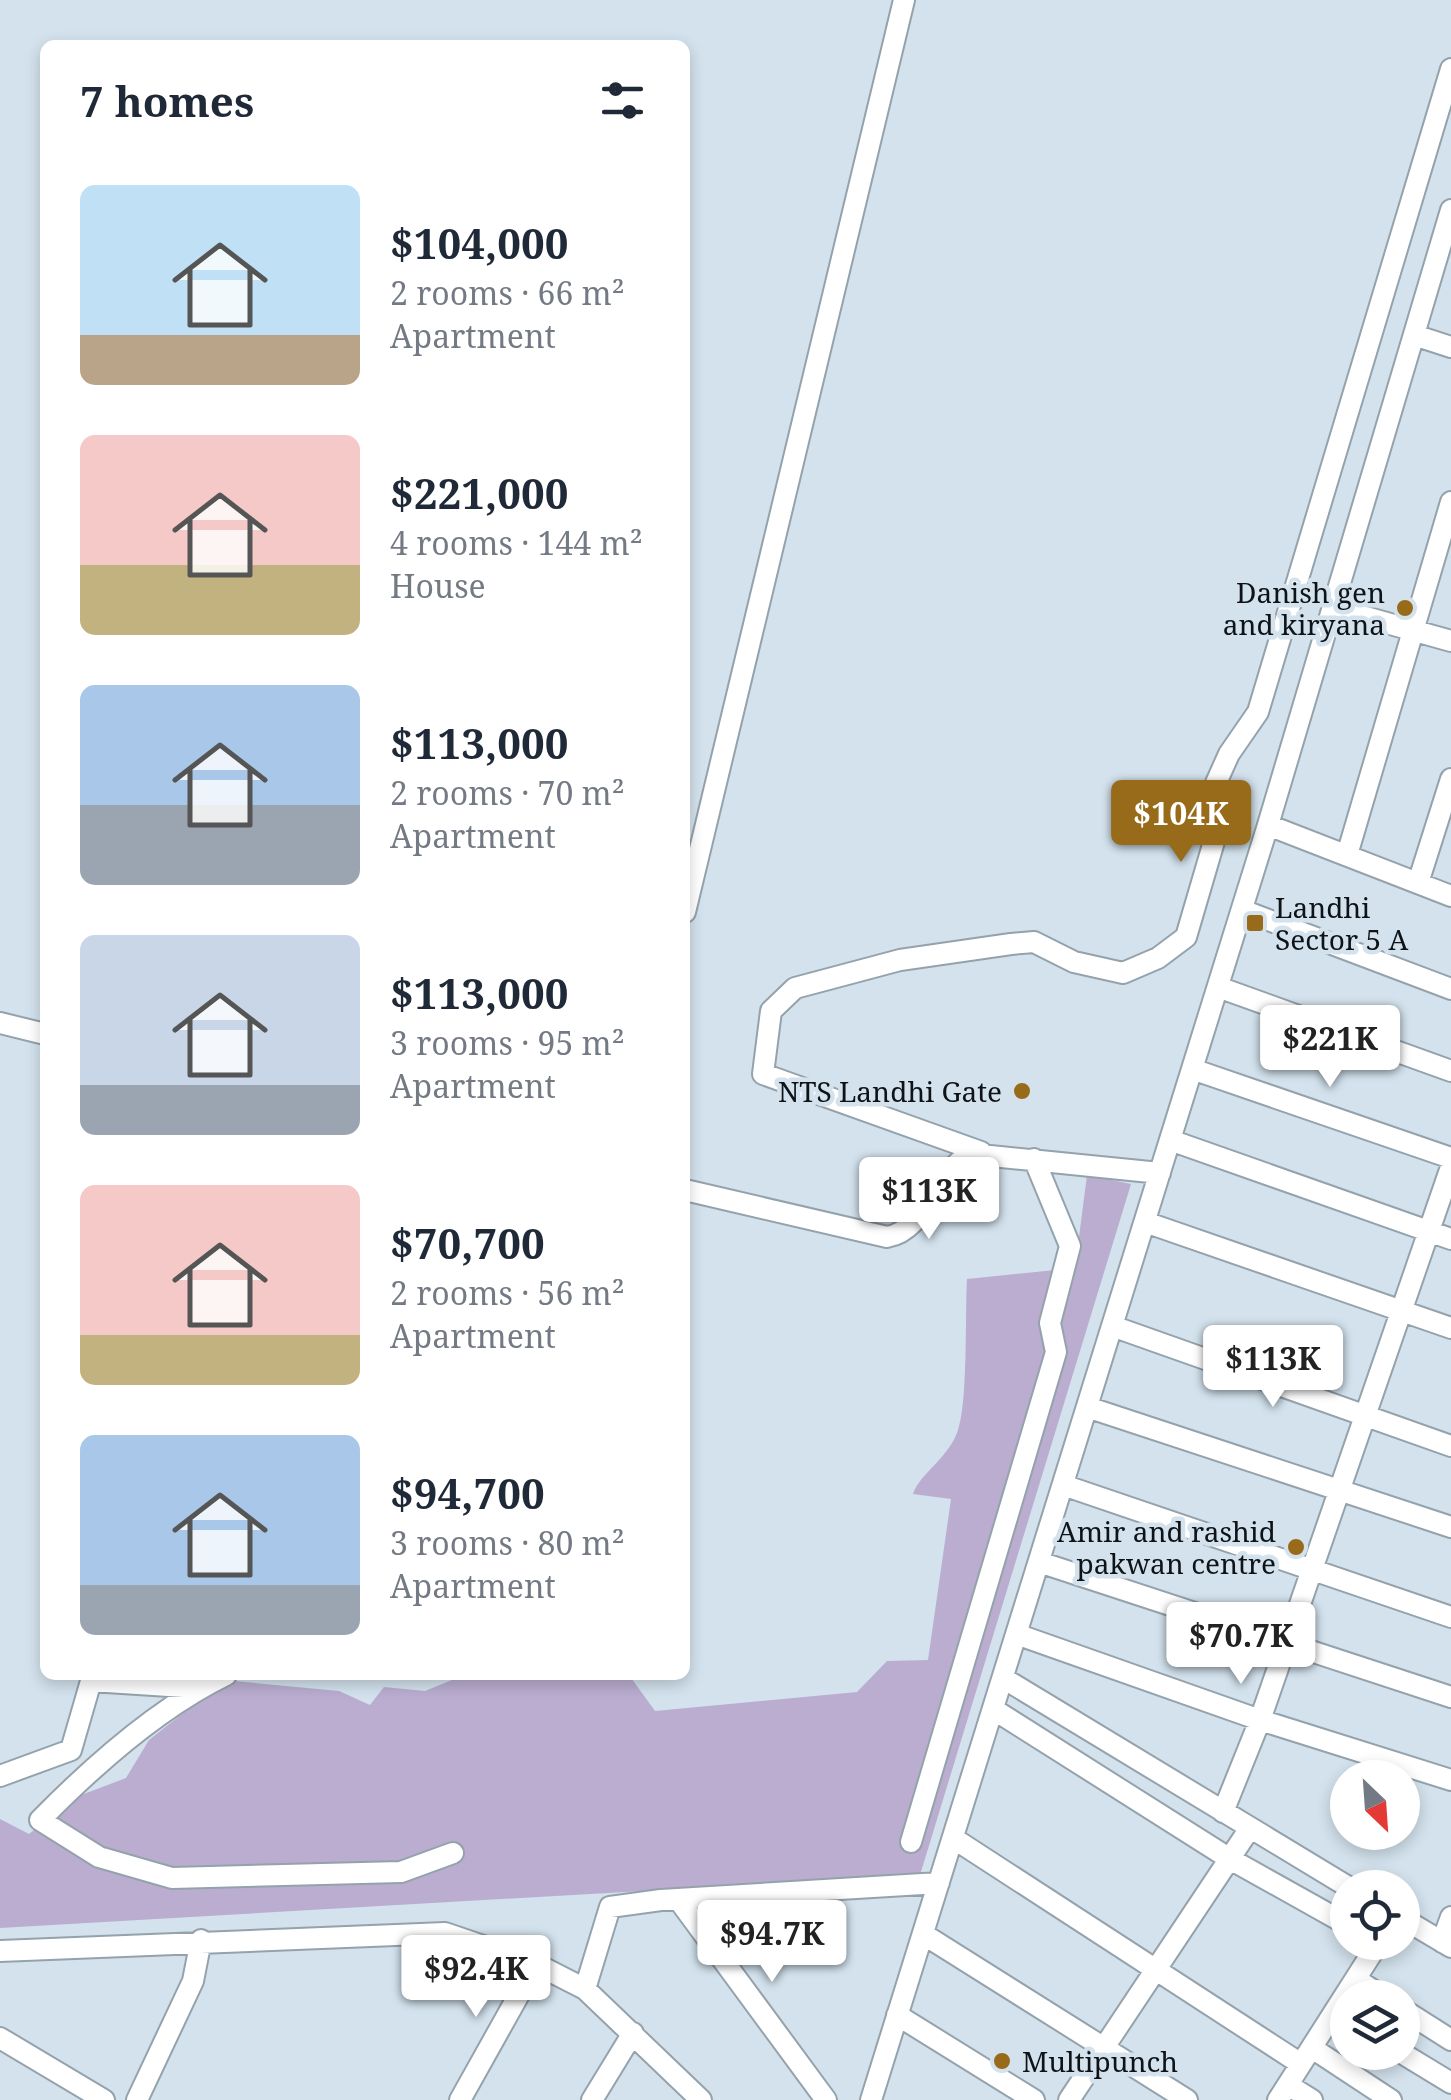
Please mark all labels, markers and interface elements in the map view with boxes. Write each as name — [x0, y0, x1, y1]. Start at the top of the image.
text: 7 homes — [80, 72, 254, 129]
icon: filters — [595, 73, 650, 128]
text: $104,000 — [390, 214, 568, 271]
icon: home — [160, 225, 280, 345]
text: 2 rooms · 66 m² — [390, 271, 625, 314]
text: Apartment — [390, 314, 556, 357]
text: $221,000 — [390, 464, 568, 521]
icon: home — [160, 475, 280, 595]
text: 4 rooms · 144 m² — [390, 521, 643, 564]
text: House — [390, 564, 486, 607]
place label: Danish gen and kiryana — [1223, 573, 1385, 643]
marker: Danish gen and kiryana — [1394, 597, 1416, 619]
text: $113,000 — [390, 714, 568, 771]
icon: home — [160, 725, 280, 845]
text: 2 rooms · 70 m² — [390, 771, 625, 814]
pin: $104K — [1111, 780, 1251, 865]
text: $104K — [1133, 791, 1229, 834]
text: Apartment — [390, 814, 556, 857]
place label: Landhi Sector 5 A — [1275, 888, 1408, 958]
marker: Landhi Sector 5 A — [1244, 912, 1266, 934]
text: $113,000 — [390, 964, 568, 1021]
icon: home — [160, 975, 280, 1095]
pin: $221K — [1260, 1005, 1400, 1090]
text: $221K — [1282, 1016, 1378, 1059]
text: 3 rooms · 95 m² — [390, 1021, 625, 1064]
text: Apartment — [390, 1064, 556, 1107]
place label: NTS Landhi Gate — [778, 1072, 1002, 1110]
marker: NTS Landhi Gate — [1011, 1080, 1033, 1102]
pin: $113K — [859, 1157, 999, 1242]
text: $113K — [881, 1168, 977, 1211]
text: $70,700 — [390, 1214, 545, 1271]
icon: home — [160, 1225, 280, 1345]
text: 2 rooms · 56 m² — [390, 1271, 625, 1314]
text: Apartment — [390, 1314, 556, 1357]
pin: $113K — [1203, 1325, 1343, 1410]
text: $113K — [1225, 1336, 1321, 1379]
text: $94,700 — [390, 1464, 545, 1521]
icon: home — [160, 1475, 280, 1595]
place label: Amir and rashid pakwan centre — [1057, 1512, 1276, 1582]
text: 3 rooms · 80 m² — [390, 1521, 625, 1564]
marker: Amir and rashid pakwan centre — [1285, 1536, 1307, 1558]
text: Apartment — [390, 1564, 556, 1607]
pin: $70.7K — [1160, 1602, 1322, 1687]
text: $70.7K — [1188, 1613, 1294, 1656]
north arrow — [1330, 1760, 1420, 1850]
map controls — [1330, 1760, 1420, 2070]
button: locate — [1330, 1870, 1420, 1960]
pin: $94.7K — [691, 1900, 853, 1985]
text: $94.7K — [719, 1911, 825, 1954]
pin: $92.4K — [395, 1935, 557, 2020]
text: $92.4K — [423, 1946, 529, 1989]
button: layers — [1330, 1980, 1420, 2070]
place label: Multipunch — [1022, 2042, 1178, 2080]
marker: Multipunch — [991, 2050, 1013, 2072]

